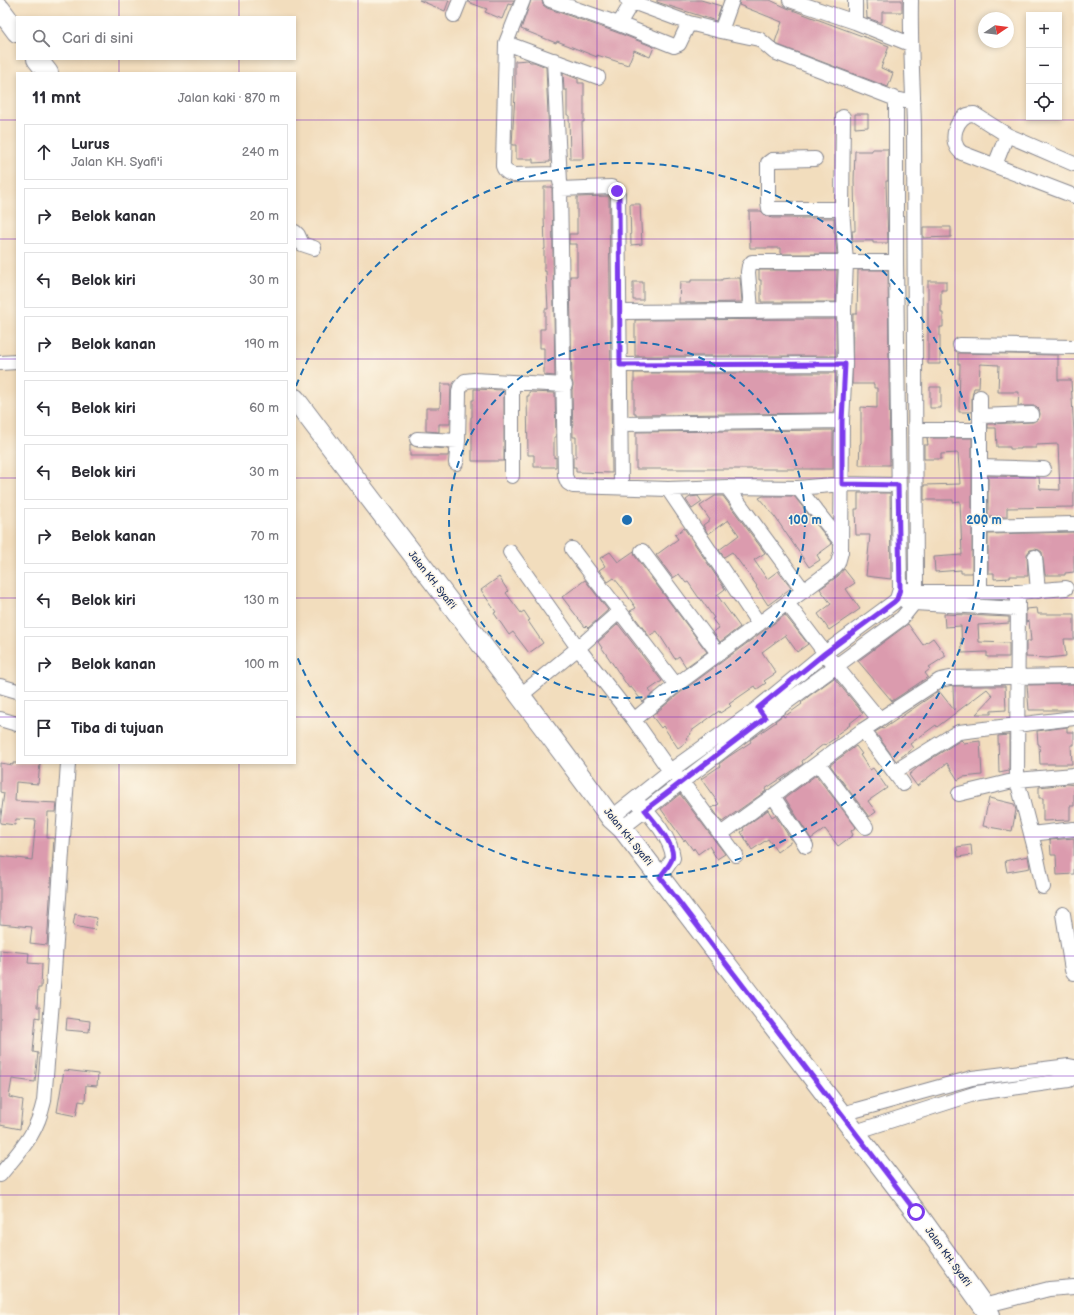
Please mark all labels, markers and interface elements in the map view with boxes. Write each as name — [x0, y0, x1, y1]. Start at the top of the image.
north arrow — [978, 12, 1014, 48]
map controls — [1026, 12, 1062, 120]
button: + — [1026, 12, 1062, 48]
search box — [16, 16, 296, 60]
icon: search — [30, 27, 52, 49]
text: Cari di sini — [62, 29, 133, 48]
button: − — [1026, 48, 1062, 84]
button: locate — [1026, 84, 1062, 120]
text: 11 mnt — [32, 88, 81, 108]
text: Jalan kaki · 870 m — [178, 90, 280, 106]
text: Lurus — [71, 135, 110, 154]
icon: ahead — [33, 141, 55, 163]
text: 240 m — [242, 144, 279, 160]
text: Jalan KH. Syafi'i — [71, 154, 163, 170]
route end — [608, 182, 626, 200]
icon: right — [33, 205, 55, 227]
text: Belok kanan — [71, 207, 156, 226]
text: 20 m — [249, 208, 279, 224]
icon: left — [33, 269, 55, 291]
text: Belok kiri — [71, 271, 136, 290]
text: 30 m — [249, 272, 279, 288]
icon: right — [33, 333, 55, 355]
text: Belok kanan — [71, 335, 156, 354]
text: 190 m — [245, 336, 279, 352]
icon: left — [33, 397, 55, 419]
text: Belok kiri — [71, 399, 136, 418]
text: 60 m — [249, 400, 279, 416]
icon: left — [33, 461, 55, 483]
text: Belok kiri — [71, 463, 136, 482]
text: 30 m — [249, 464, 279, 480]
centre of rings — [620, 513, 634, 527]
text: 100 m — [788, 513, 822, 528]
text: 200 m — [966, 513, 1002, 528]
icon: right — [33, 525, 55, 547]
text: Belok kanan — [71, 527, 156, 546]
text: 70 m — [251, 528, 279, 544]
street label: Jalan KH. Syafi'i — [406, 549, 458, 611]
icon: left — [33, 589, 55, 611]
text: Belok kiri — [71, 591, 136, 610]
text: 130 m — [244, 592, 279, 608]
icon: right — [33, 653, 55, 675]
text: Belok kanan — [71, 655, 156, 674]
text: 100 m — [244, 656, 279, 672]
icon: arrive — [33, 717, 55, 739]
text: Tiba di tujuan — [71, 719, 164, 738]
street label: Jalan KH. Syafi'i — [601, 806, 655, 868]
route start — [907, 1203, 925, 1221]
street label: Jalan KH. Syafi'i — [922, 1225, 974, 1289]

